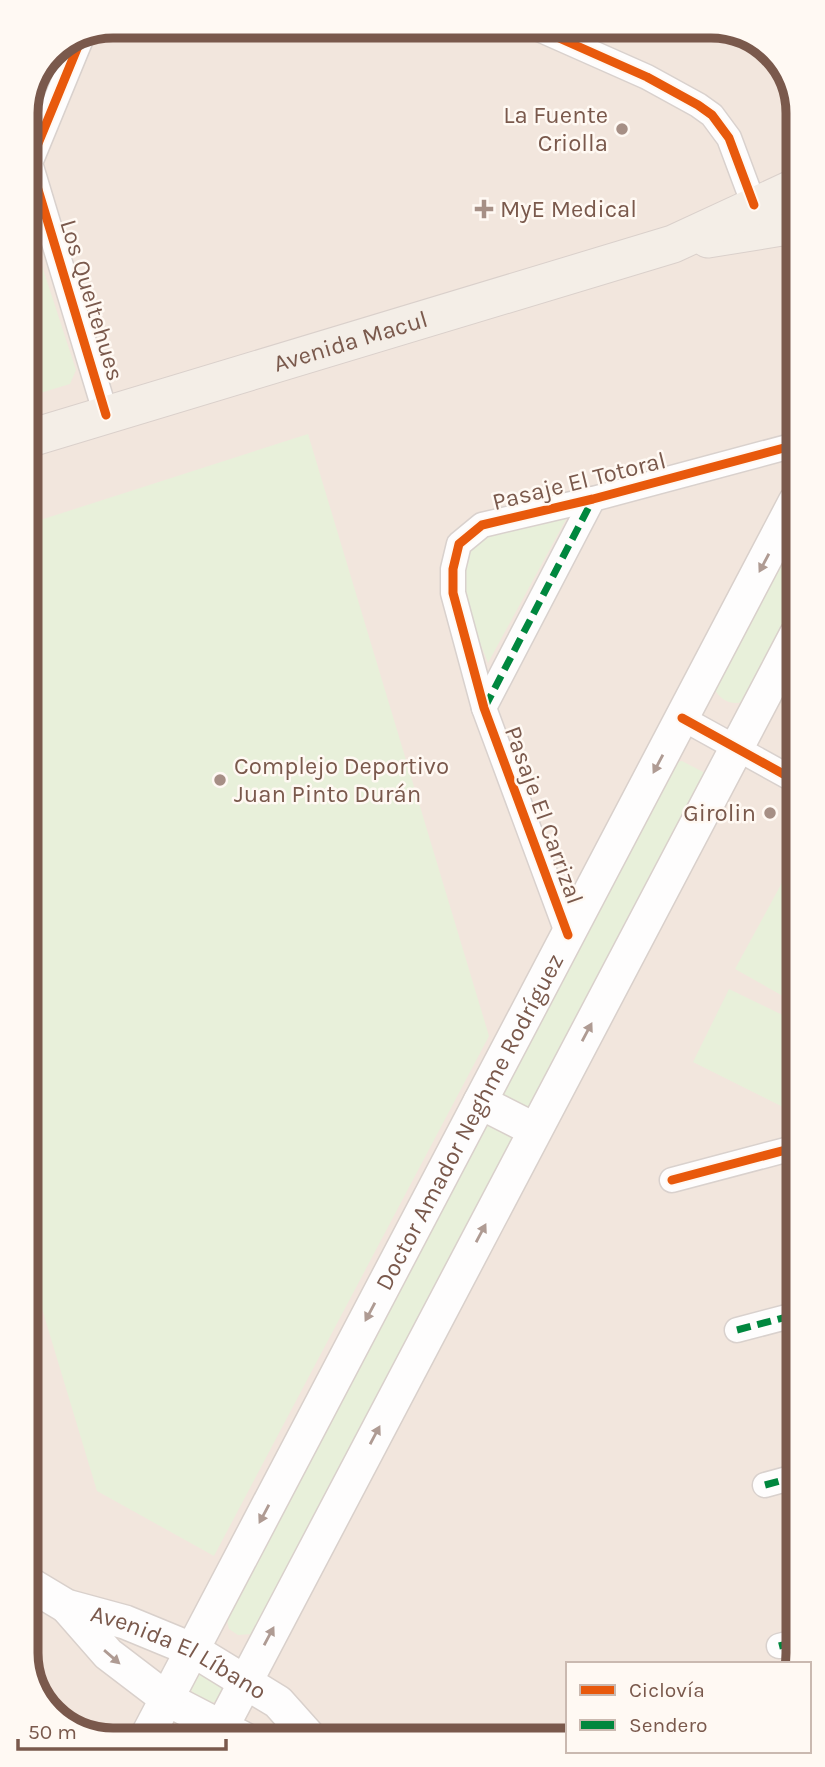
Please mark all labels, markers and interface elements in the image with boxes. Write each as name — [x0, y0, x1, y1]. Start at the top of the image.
place label: La Fuente Criolla — [503, 101, 608, 157]
marker: La Fuente Criolla — [614, 121, 630, 137]
place label: MyE Medical — [500, 195, 637, 223]
marker: MyE Medical — [474, 199, 494, 219]
street label: Los Queltehues — [54, 216, 130, 384]
street label: Avenida Macul — [270, 305, 431, 378]
street label: Pasaje El Totoral — [489, 446, 669, 516]
one-way arrow — [758, 553, 770, 573]
street label: Pasaje El Carrizal — [499, 722, 589, 908]
place label: Complejo Deportivo Juan Pinto Durán — [234, 752, 449, 808]
one-way arrow — [652, 754, 664, 774]
marker: Complejo Deportivo Juan Pinto Durán — [212, 772, 228, 788]
place label: Girolin — [683, 799, 756, 827]
marker: Girolin — [762, 805, 778, 821]
street label: Doctor Amador Neghme Rodríguez — [370, 949, 569, 1295]
one-way arrow — [581, 1022, 593, 1042]
one-way arrow — [475, 1223, 487, 1243]
one-way arrow — [364, 1303, 376, 1323]
one-way arrow — [369, 1425, 381, 1444]
one-way arrow — [258, 1504, 270, 1524]
street label: Avenida El Líbano — [88, 1599, 271, 1705]
one-way arrow — [264, 1626, 275, 1646]
one-way arrow — [103, 1649, 121, 1665]
legend — [566, 1662, 811, 1753]
text: Ciclovía — [629, 1678, 705, 1702]
scale bar — [18, 1708, 226, 1752]
text: Sendero — [629, 1713, 707, 1737]
text: 50 m — [28, 1720, 77, 1744]

